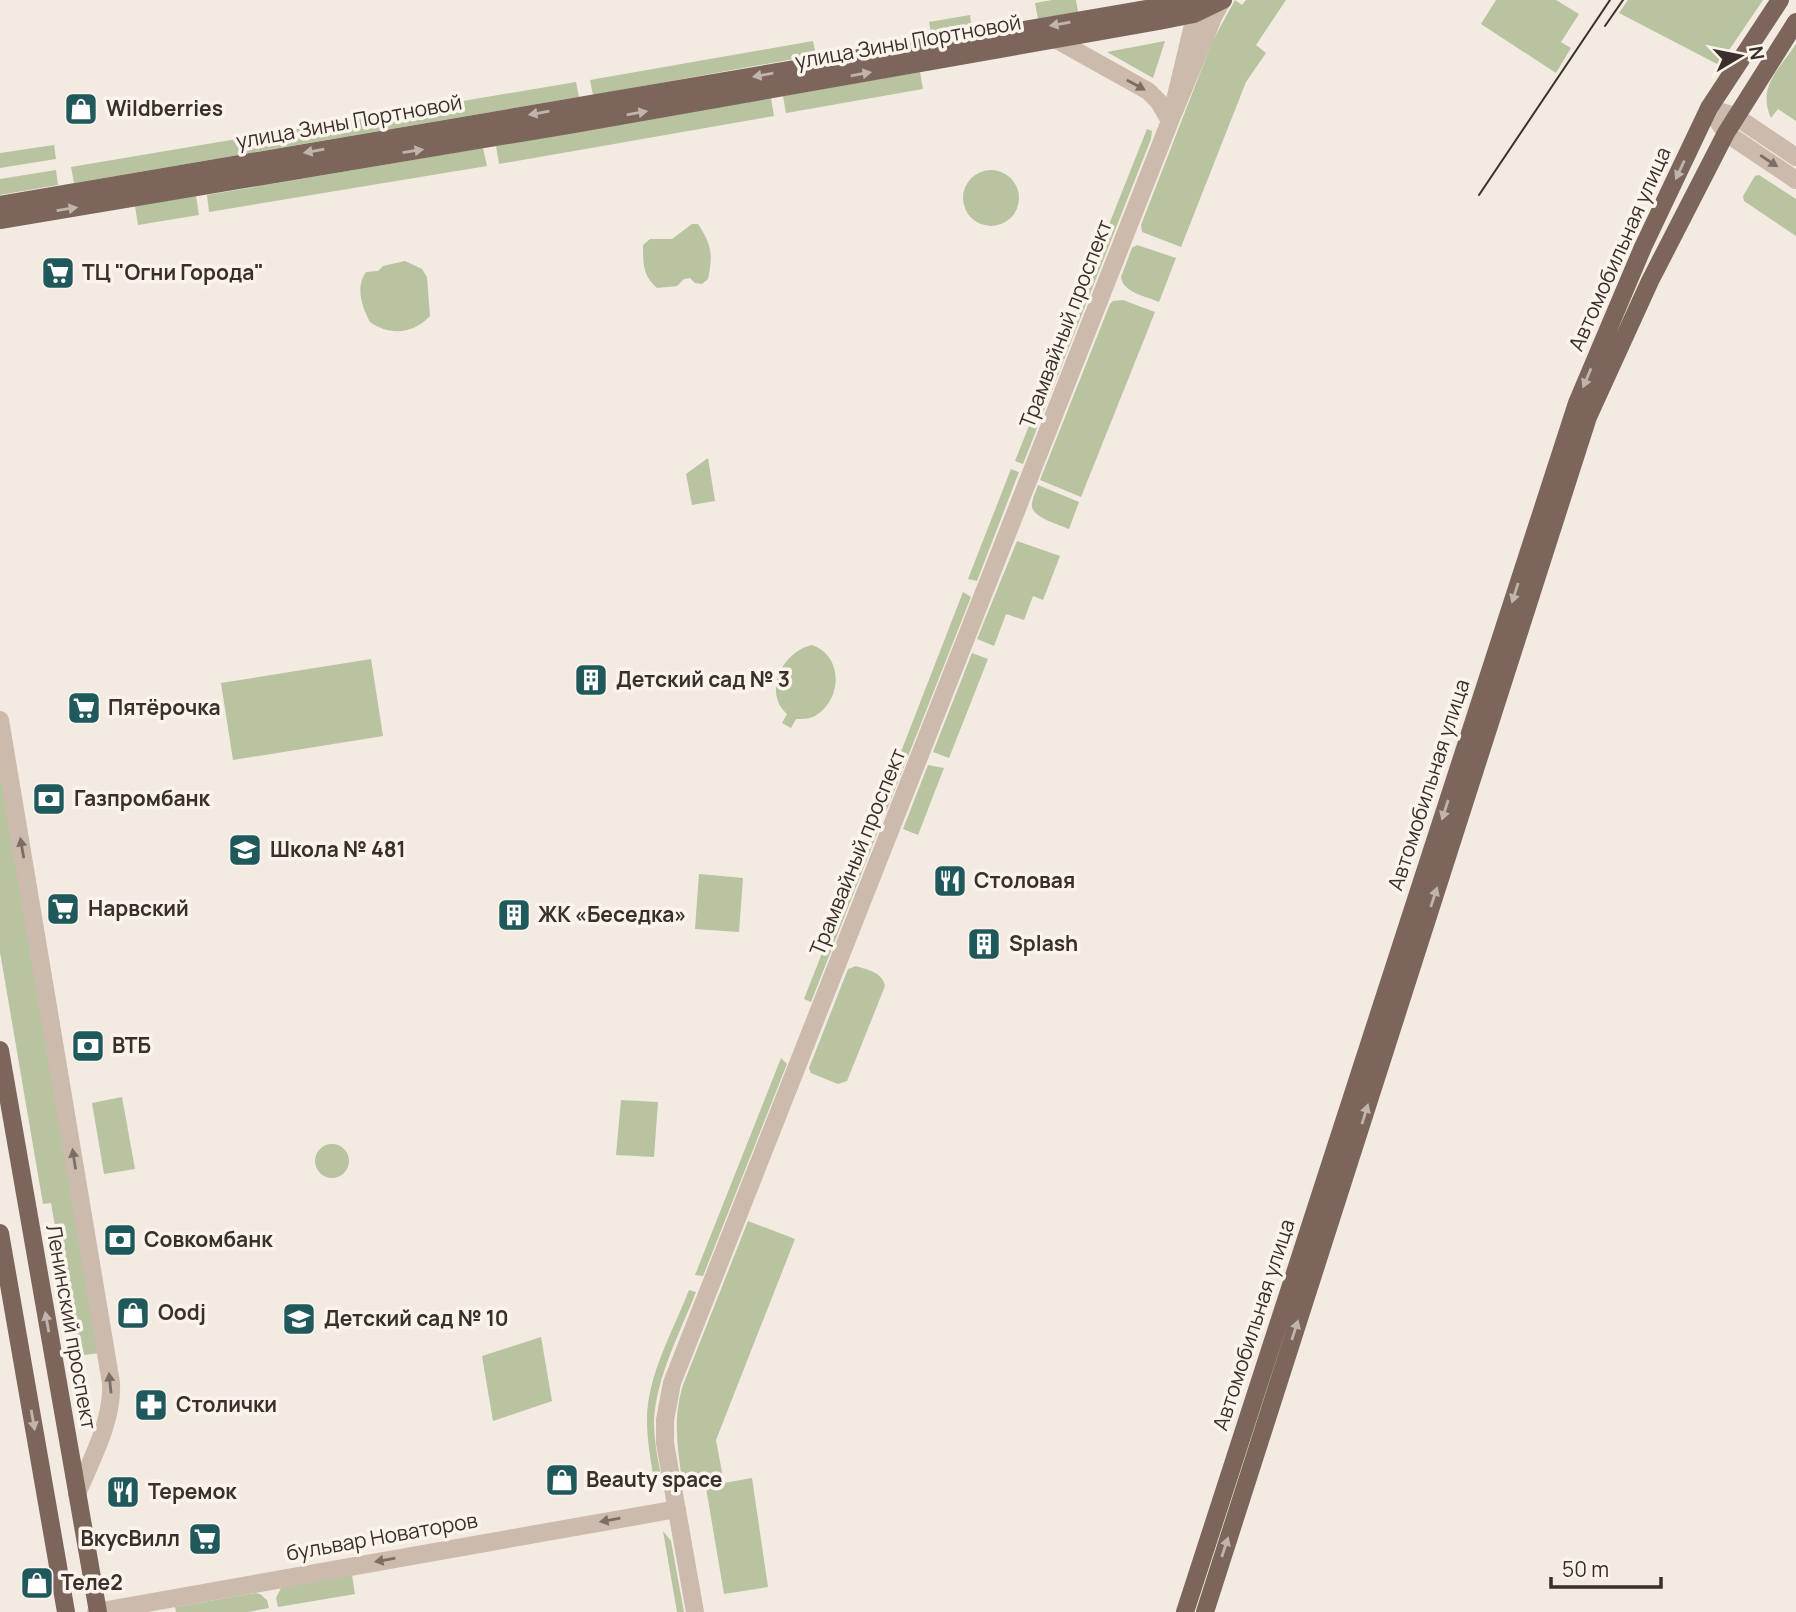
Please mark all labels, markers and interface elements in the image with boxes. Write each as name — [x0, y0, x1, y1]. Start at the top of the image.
street label: улица Зины Портновой — [793, 7, 1023, 75]
one-way arrow — [1049, 19, 1071, 30]
north arrow — [1705, 21, 1775, 91]
text: N — [1743, 44, 1771, 62]
one-way arrow — [850, 68, 872, 79]
one-way arrow — [752, 69, 774, 80]
one-way arrow — [1126, 79, 1146, 91]
street label: улица Зины Портновой — [234, 87, 464, 155]
shop icon: Wildberries — [62, 90, 100, 128]
place label: Wildberries — [106, 94, 223, 122]
one-way arrow — [528, 108, 550, 119]
one-way arrow — [626, 108, 648, 119]
street label: Автомобильная улица — [1561, 142, 1677, 355]
one-way arrow — [402, 145, 424, 156]
one-way arrow — [303, 146, 325, 157]
one-way arrow — [1759, 155, 1779, 168]
one-way arrow — [1674, 160, 1686, 180]
one-way arrow — [56, 203, 78, 214]
street label: Трамвайный проспект — [1012, 215, 1118, 432]
supermarket icon: ТЦ "Огни Города" — [39, 254, 77, 292]
place label: ТЦ "Огни Города" — [82, 258, 264, 286]
one-way arrow — [1582, 367, 1593, 388]
one-way arrow — [1509, 583, 1520, 604]
building icon: Детский сад № 3 — [572, 661, 610, 699]
place label: Детский сад № 3 — [616, 665, 790, 693]
street label: Автомобильная улица — [1381, 675, 1475, 894]
supermarket icon: Пятёрочка — [65, 689, 103, 727]
place label: Пятёрочка — [108, 693, 221, 721]
street label: Трамвайный проспект — [803, 743, 912, 959]
bank icon: Газпромбанк — [30, 780, 68, 818]
place label: Газпромбанк — [74, 784, 211, 812]
one-way arrow — [1439, 799, 1450, 820]
school or university icon: Школа № 481 — [226, 831, 264, 869]
place label: Школа № 481 — [270, 835, 406, 863]
one-way arrow — [16, 837, 27, 859]
restaurant icon: Столовая — [931, 862, 969, 900]
place label: Столовая — [974, 866, 1075, 894]
one-way arrow — [1429, 886, 1439, 907]
supermarket icon: Нарвский — [44, 890, 82, 928]
place label: Нарвский — [88, 894, 189, 922]
building icon: ЖК «Беседка» — [495, 896, 533, 934]
place label: ЖК «Беседка» — [538, 900, 687, 928]
building icon: Splash — [965, 925, 1003, 963]
place label: Splash — [1009, 929, 1078, 957]
bank icon: ВТБ — [69, 1027, 107, 1065]
place label: ВТБ — [112, 1031, 151, 1059]
one-way arrow — [1360, 1103, 1371, 1124]
one-way arrow — [68, 1148, 79, 1170]
street label: Автомобильная улица — [1206, 1215, 1300, 1434]
bank icon: Совкомбанк — [101, 1221, 139, 1259]
street label: Ленинский проспект — [40, 1222, 104, 1432]
place label: Совкомбанк — [144, 1225, 273, 1253]
shop icon: Oodj — [114, 1294, 152, 1332]
place label: Oodj — [158, 1298, 206, 1326]
school or university icon: Детский сад № 10 — [280, 1300, 318, 1338]
place label: Детский сад № 10 — [324, 1304, 509, 1332]
one-way arrow — [41, 1311, 52, 1333]
one-way arrow — [1290, 1320, 1301, 1341]
one-way arrow — [105, 1372, 116, 1394]
pharmacy icon: Столички — [132, 1386, 170, 1424]
place label: Столички — [176, 1390, 277, 1418]
one-way arrow — [27, 1410, 38, 1432]
shop icon: Beauty space — [543, 1461, 581, 1499]
place label: Beauty space — [586, 1465, 722, 1493]
restaurant icon: Теремок — [104, 1473, 142, 1511]
place label: Теремок — [148, 1477, 237, 1505]
street label: бульвар Новаторов — [284, 1505, 480, 1567]
one-way arrow — [599, 1515, 621, 1526]
supermarket icon: ВкусВилл — [186, 1520, 224, 1558]
place label: ВкусВилл — [81, 1524, 180, 1552]
one-way arrow — [1220, 1536, 1231, 1557]
scale bar — [1551, 1546, 1661, 1590]
one-way arrow — [374, 1554, 396, 1565]
text: 50 m — [1562, 1555, 1609, 1583]
shop icon: Теле2 — [18, 1564, 56, 1602]
place label: Теле2 — [61, 1568, 123, 1596]

